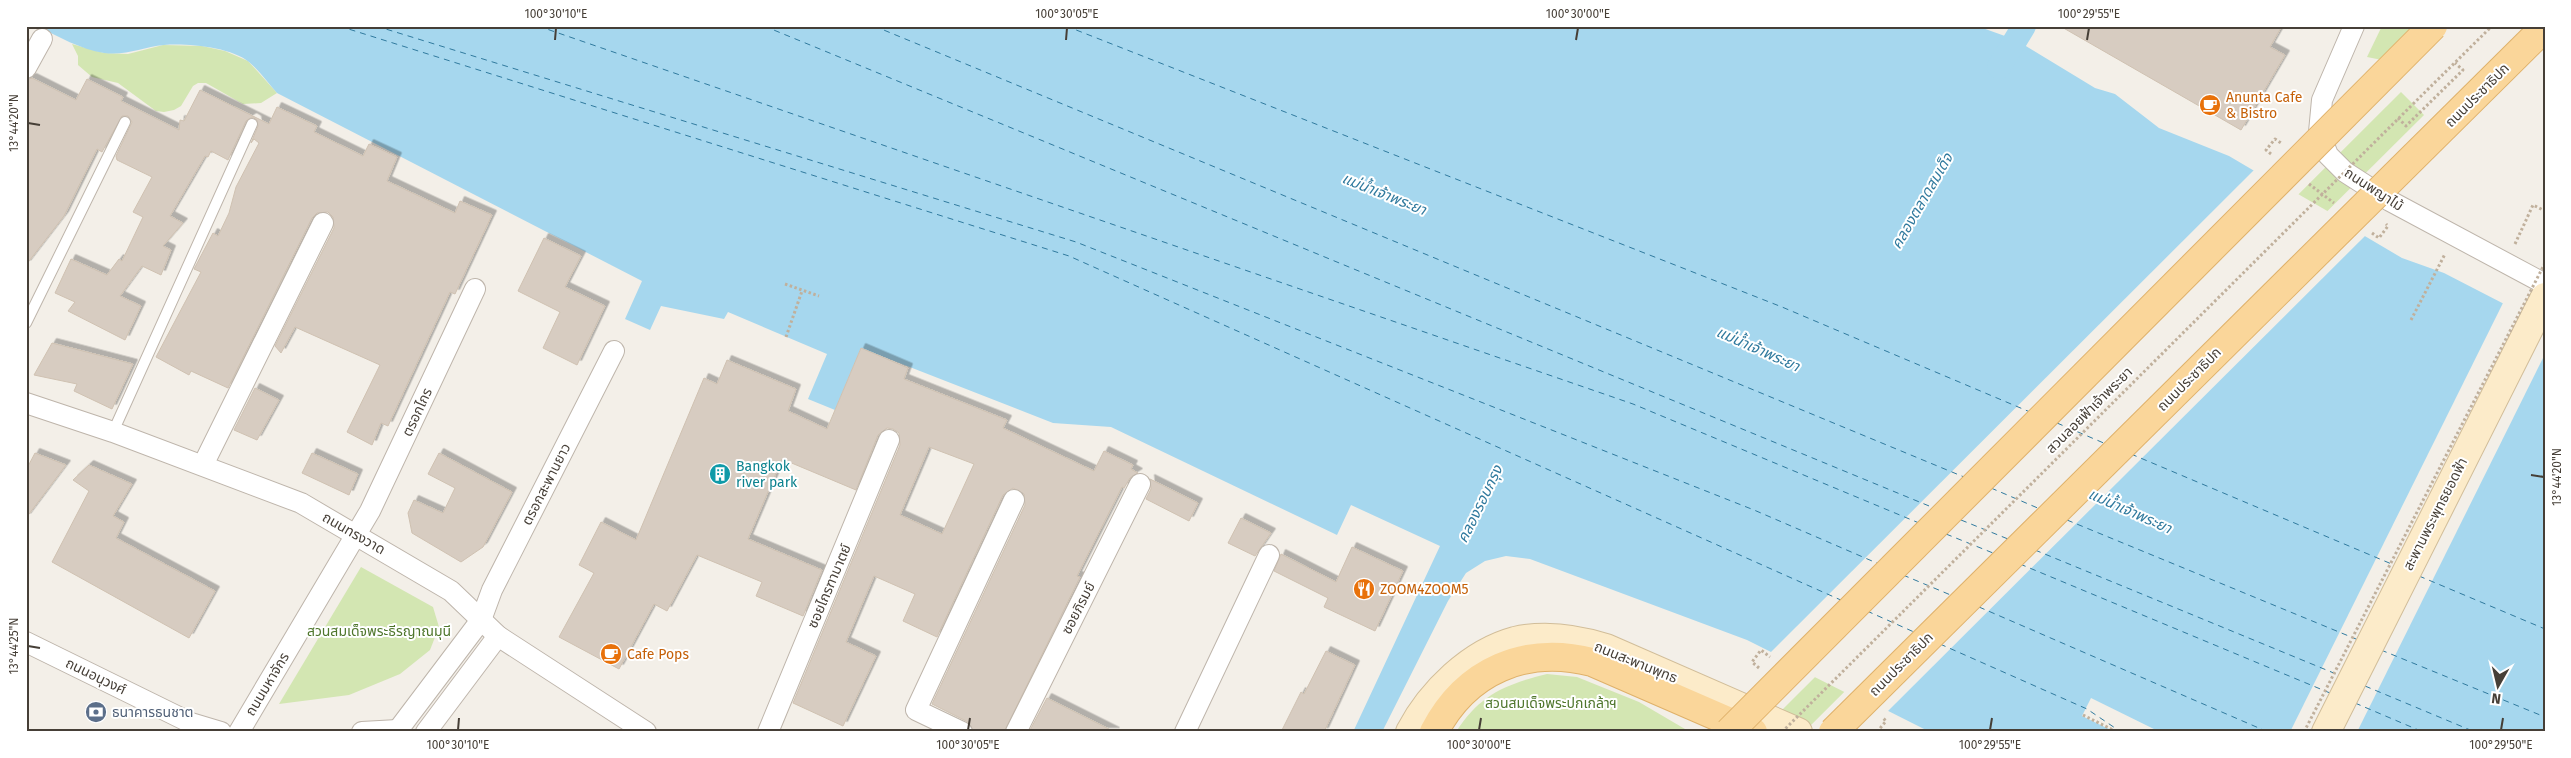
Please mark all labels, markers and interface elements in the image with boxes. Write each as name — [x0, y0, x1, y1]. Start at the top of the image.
text: 100°30'10"E — [524, 7, 588, 21]
text: 100°30'05"E — [1035, 7, 1099, 21]
text: 100°30'00"E — [1546, 7, 1610, 21]
text: 100°29'55"E — [2058, 7, 2120, 21]
street label: ถนนประชาธิปก — [2442, 60, 2513, 131]
place label: Anunta Cafe & Bistro — [2226, 89, 2302, 122]
cafe icon: Anunta Cafe & Bistro — [2198, 93, 2222, 117]
text: 13°44'20"N — [7, 94, 21, 152]
water label: คลองตลาดสมเด็จ — [1887, 149, 1957, 252]
street label: ถนนพญาไม้ — [2341, 164, 2406, 215]
water label: แม่น้ำเจ้าพระยา — [1339, 167, 1430, 219]
water label: แม่น้ำเจ้าพระยา — [1714, 321, 1804, 376]
street label: ถนนประชาธิปก — [2154, 344, 2225, 415]
street label: สวนลอยฟ้าเจ้าพระยา — [2043, 364, 2136, 457]
street label: ตรอกไกร — [399, 385, 436, 439]
street label: ตรอกสะพานยาว — [518, 440, 574, 528]
text: 13°44'20"N — [2550, 448, 2564, 506]
street label: สะพานพระพุทธยอดฟ้า — [2400, 455, 2471, 573]
place label: Bangkok river park — [736, 458, 798, 491]
building icon: Bangkok river park — [708, 462, 732, 486]
water label: คลองรอบกรุง — [1454, 462, 1507, 546]
water label: แม่น้ำเจ้าพระยา — [2086, 483, 2176, 538]
street label: ถนนทรงวาด — [319, 509, 388, 558]
street label: ซอยไกรฑามาตย์ — [804, 542, 855, 631]
restaurant icon: ZOOM4ZOOM5 — [1352, 577, 1376, 601]
street label: ซอยภิรมย์ — [1058, 579, 1099, 637]
place label: ZOOM4ZOOM5 — [1380, 581, 1469, 598]
text: 13°44'25"N — [7, 618, 21, 674]
park label: สวนสมเด็จพระธีรญาณมุนี — [307, 623, 451, 640]
street label: ถนนประชาธิปก — [1866, 629, 1937, 700]
street label: ถนนสะพานพุทธ — [1592, 638, 1680, 687]
cafe icon: Cafe Pops — [599, 642, 623, 666]
place label: Cafe Pops — [627, 646, 689, 663]
street label: ถนนมหาจักร — [242, 649, 293, 719]
street label: ถนนอนุวงศ์ — [63, 654, 129, 699]
north arrow — [2474, 660, 2524, 710]
text: N — [2490, 689, 2502, 707]
park label: สวนสมเด็จพระปกเกล้าฯ — [1485, 695, 1617, 712]
bank icon: ธนาคารธนชาต — [84, 700, 108, 724]
place label: ธนาคารธนชาต — [112, 704, 193, 721]
text: 100°30'10"E — [426, 738, 490, 752]
text: 100°30'05"E — [936, 738, 1000, 752]
text: 100°30'00"E — [1447, 738, 1511, 752]
text: 100°29'55"E — [1959, 738, 2021, 752]
text: 100°29'50"E — [2469, 738, 2533, 752]

